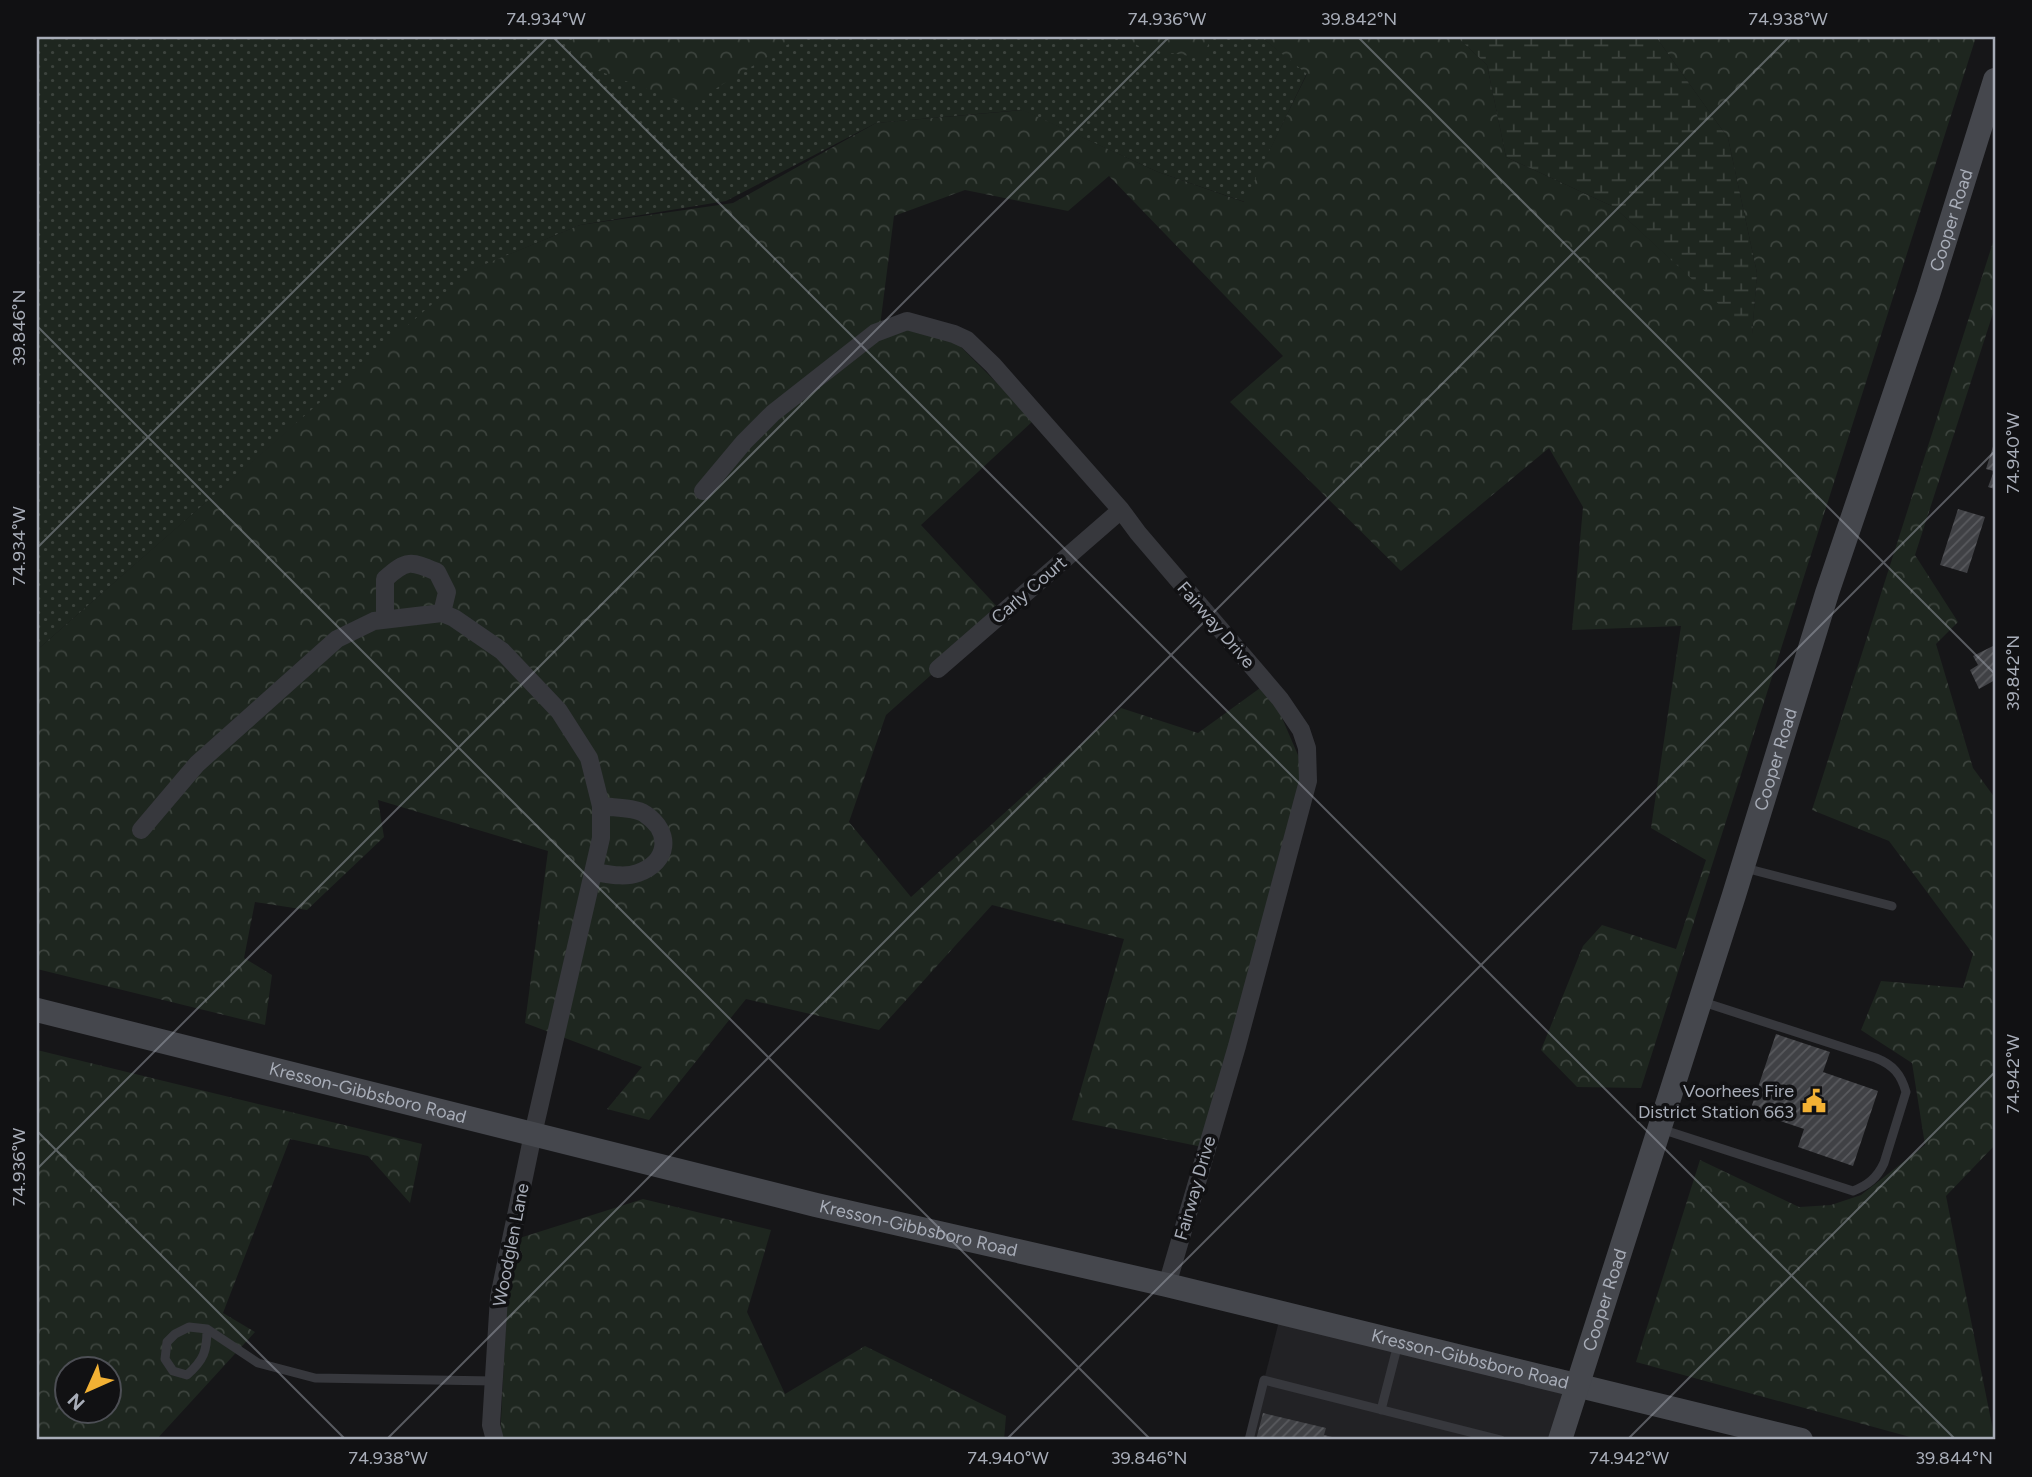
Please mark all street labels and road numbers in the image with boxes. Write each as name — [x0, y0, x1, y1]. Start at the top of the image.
street label: Cooper Road — [1925, 166, 1978, 274]
street label: Carly Court — [987, 551, 1071, 629]
street label: Fairway Drive — [1172, 577, 1260, 673]
street label: Cooper Road — [1750, 705, 1802, 813]
street label: Kresson-Gibbsboro Road — [267, 1058, 469, 1128]
street label: Fairway Drive — [1170, 1133, 1220, 1243]
street label: Woodglen Lane — [488, 1181, 534, 1309]
street label: Kresson-Gibbsboro Road — [817, 1195, 1020, 1262]
street label: Cooper Road — [1578, 1246, 1631, 1354]
street label: Kresson-Gibbsboro Road — [1369, 1324, 1571, 1394]

